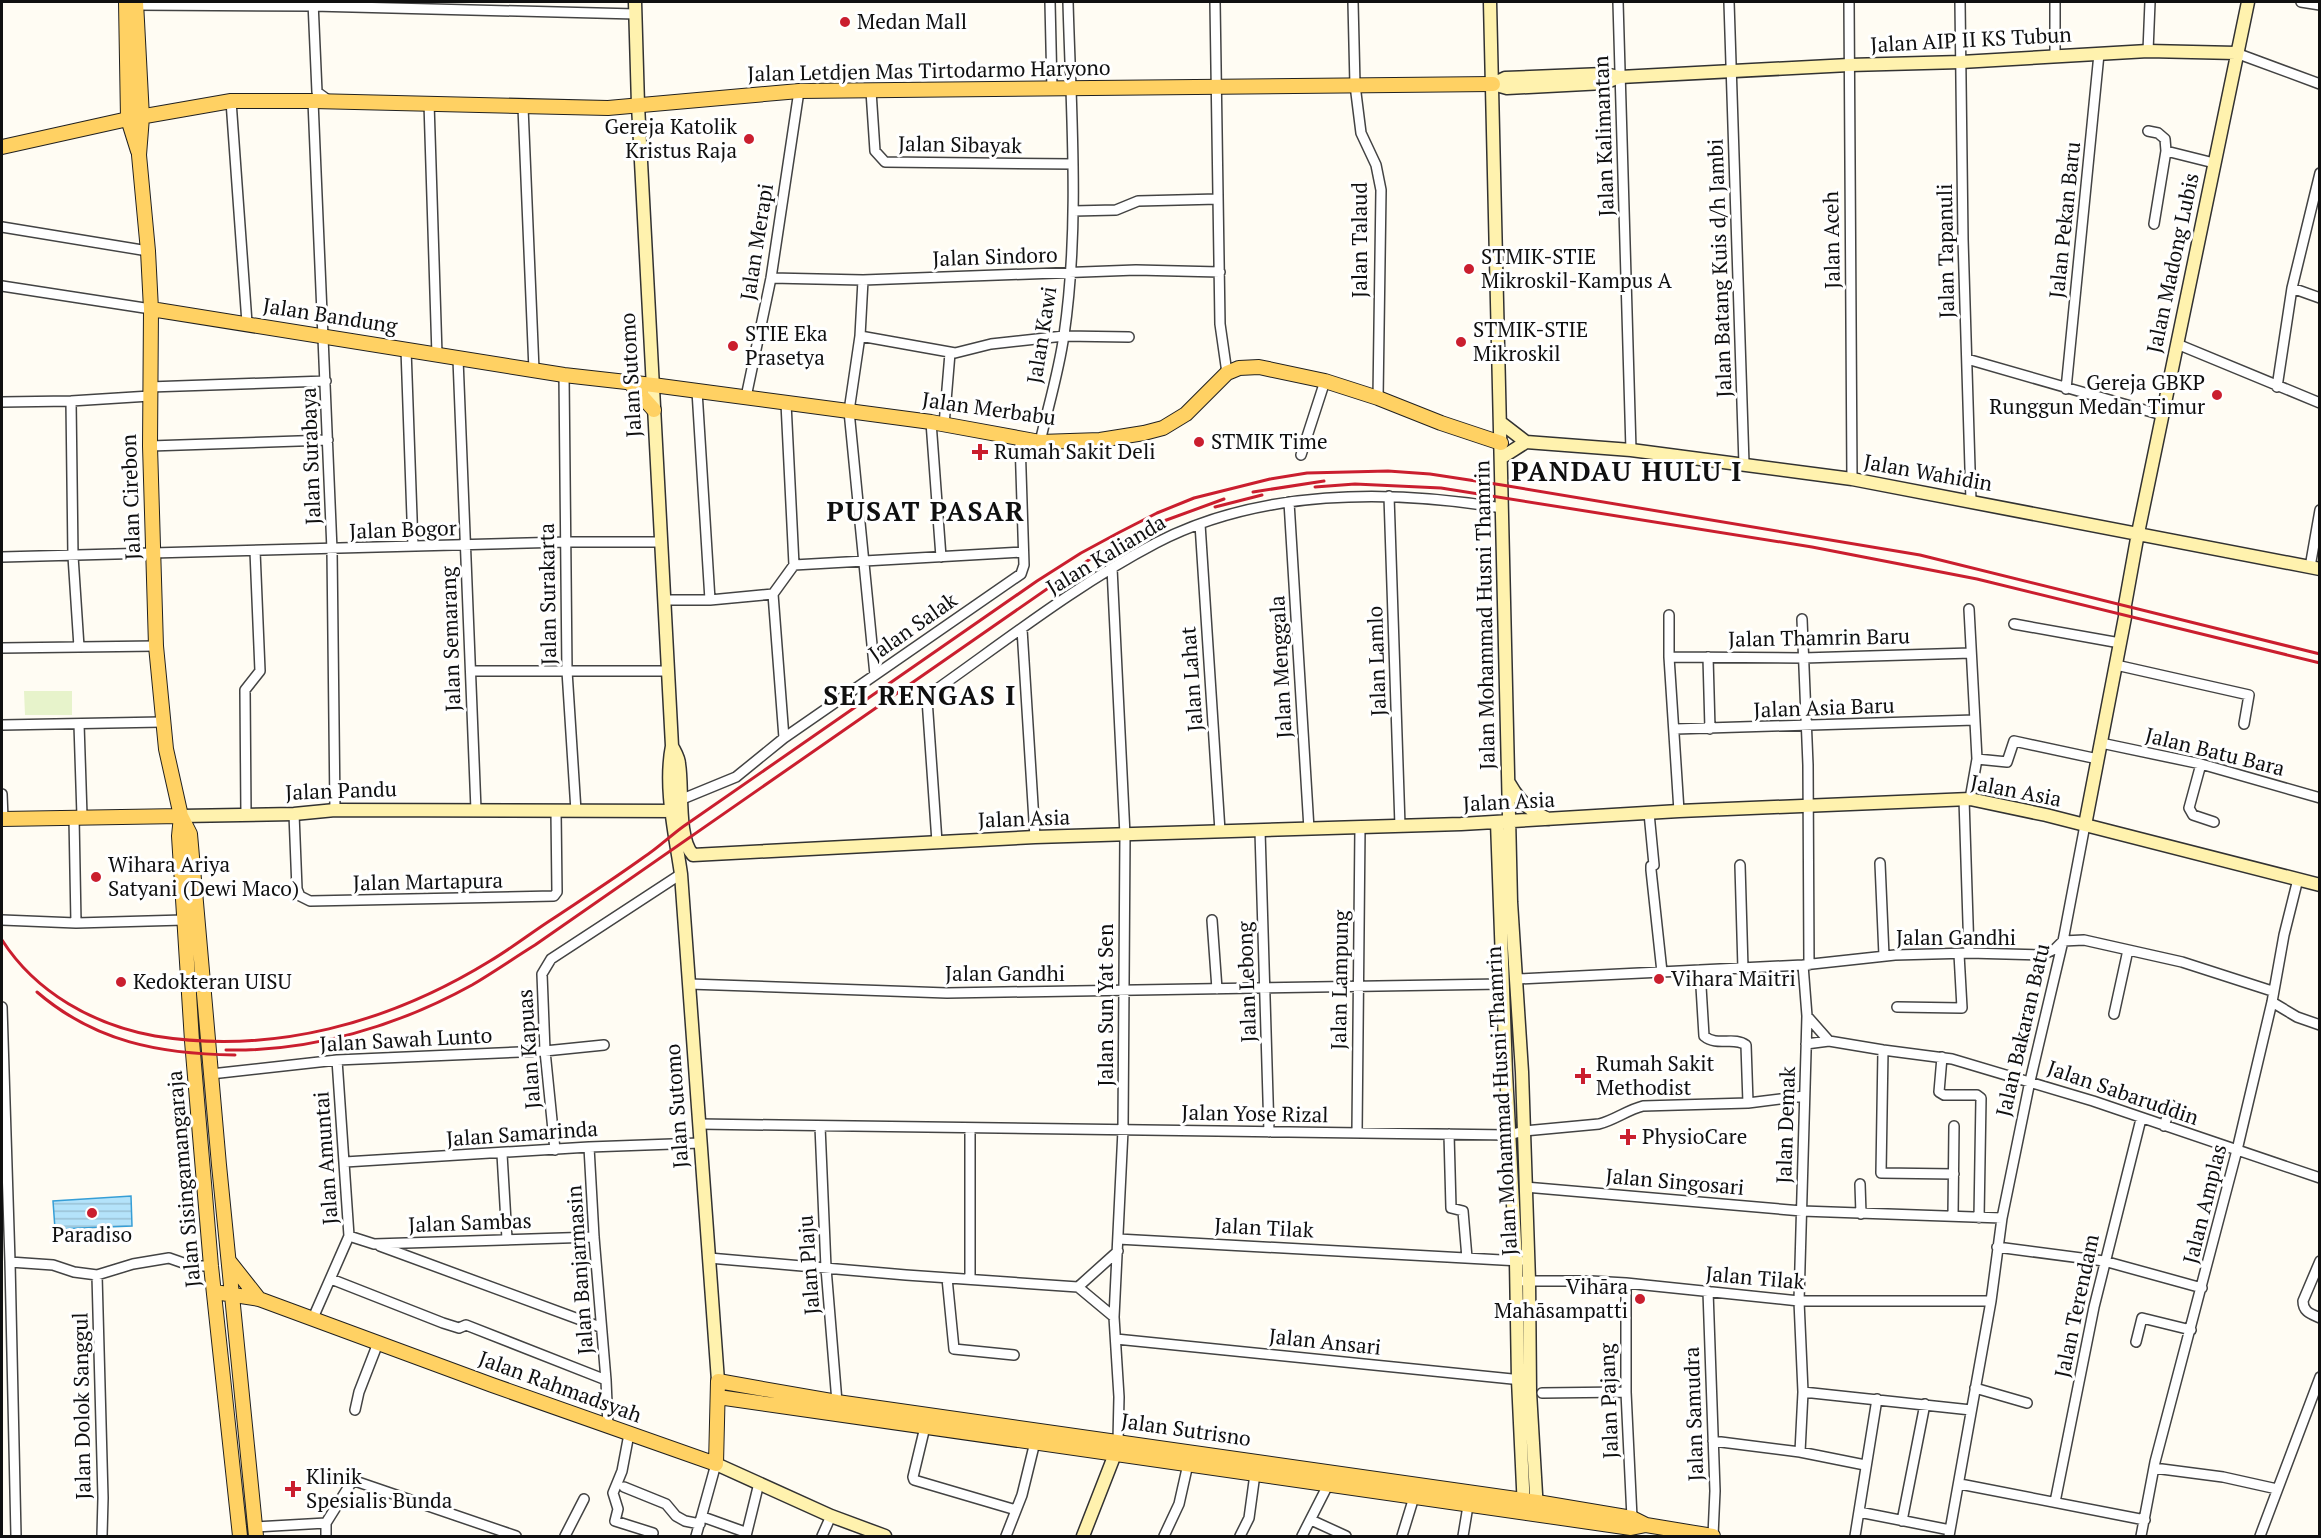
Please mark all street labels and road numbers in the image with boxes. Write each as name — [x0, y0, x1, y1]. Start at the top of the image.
street label: Jalan AIP II KS Tubun — [1870, 20, 2073, 58]
street label: Jalan Letdjen Mas Tirtodarmo Haryono — [747, 53, 1111, 87]
street label: Jalan Kalimantan — [1586, 54, 1620, 217]
street label: Jalan Sibayak — [898, 129, 1022, 159]
street label: Jalan Batang Kuis d/h Jambi — [1700, 138, 1738, 398]
street label: Jalan Pekan Baru — [2042, 140, 2086, 300]
street label: Jalan Madong Lubis — [2139, 170, 2205, 355]
street label: Jalan Merapi — [733, 181, 779, 302]
street label: Jalan Talaud — [1345, 182, 1373, 298]
street label: Jalan Tapanuli — [1930, 183, 1960, 319]
street label: Jalan Aceh — [1816, 191, 1846, 289]
street label: Jalan Sindoro — [932, 240, 1058, 272]
street label: Jalan Kawi — [1020, 284, 1063, 385]
street label: Jalan Bandung — [261, 291, 400, 340]
street label: Jalan Sutomo — [613, 312, 647, 438]
street label: Jalan Merbabu — [921, 385, 1058, 431]
street label: Jalan Surabaya — [294, 386, 326, 525]
street label: Jalan Cirebon — [114, 433, 146, 561]
street label: Jalan Wahidin — [1862, 447, 1995, 497]
street label: Jalan Mohammad Husni Thamrin — [1467, 459, 1501, 770]
street label: Jalan Kalianda — [1041, 507, 1171, 601]
street label: Jalan Bogor — [349, 513, 457, 545]
street label: Jalan Surakarta — [532, 522, 562, 665]
street label: Jalan Semarang — [433, 565, 467, 712]
street label: Jalan Salak — [863, 585, 962, 667]
street label: Jalan Menggala — [1262, 594, 1298, 739]
street label: Jalan Lamlo — [1360, 605, 1392, 717]
street label: Jalan Thamrin Baru — [1728, 621, 1910, 653]
street label: Jalan Lahat — [1173, 625, 1209, 732]
street label: Jalan Asia Baru — [1753, 691, 1895, 723]
street label: Jalan Batu Bara — [2143, 720, 2288, 782]
street label: Jalan Asia — [1968, 767, 2065, 813]
street label: Jalan Pandu — [285, 774, 397, 806]
street label: Jalan Asia — [1462, 785, 1556, 817]
street label: Jalan Asia — [977, 802, 1071, 834]
street label: Jalan Martapura — [353, 866, 504, 896]
street label: Jalan Lampung — [1324, 909, 1354, 1050]
street label: Jalan Lebong — [1230, 920, 1262, 1043]
street label: Jalan Sun Yat Sen — [1091, 923, 1119, 1086]
street label: Jalan Gandhi — [1896, 923, 2016, 951]
street label: Jalan Bakaran Batu — [1988, 940, 2056, 1119]
street label: Jalan Mohammad Husni Thamrin — [1479, 945, 1523, 1257]
street label: Jalan Gandhi — [945, 959, 1065, 987]
street label: Jalan Kapuas — [510, 988, 546, 1110]
street label: Jalan Sawah Lunto — [319, 1020, 493, 1058]
street label: Jalan Sutomo — [658, 1043, 694, 1169]
street label: Jalan Sabaruddin — [2044, 1053, 2203, 1131]
street label: Jalan Demak — [1769, 1066, 1801, 1184]
street label: Jalan Sisingamangaraja — [160, 1069, 206, 1289]
street label: Jalan Amuntai — [306, 1090, 344, 1226]
street label: Jalan Yose Rizal — [1181, 1098, 1329, 1128]
street label: Jalan Samarinda — [445, 1114, 599, 1152]
street label: Jalan Amplas — [2176, 1141, 2232, 1266]
street label: Jalan Singosari — [1605, 1161, 1746, 1201]
street label: Jalan Banjarmasin — [559, 1184, 599, 1356]
street label: Jalan Sambas — [408, 1206, 532, 1238]
street label: Jalan Tilak — [1214, 1210, 1315, 1244]
street label: Jalan Plaju — [791, 1214, 825, 1316]
street label: Jalan Terendam — [2047, 1231, 2105, 1380]
street label: Jalan Tilak — [1704, 1259, 1806, 1295]
street label: Jalan Dolok Sanggul — [65, 1312, 97, 1500]
street label: Jalan Ansari — [1268, 1321, 1383, 1361]
street label: Jalan Pajang — [1592, 1342, 1624, 1459]
street label: Jalan Rahmadsyah — [475, 1344, 646, 1429]
street label: Jalan Samudra — [1677, 1346, 1709, 1482]
street label: Jalan Sutrisno — [1119, 1406, 1253, 1452]

